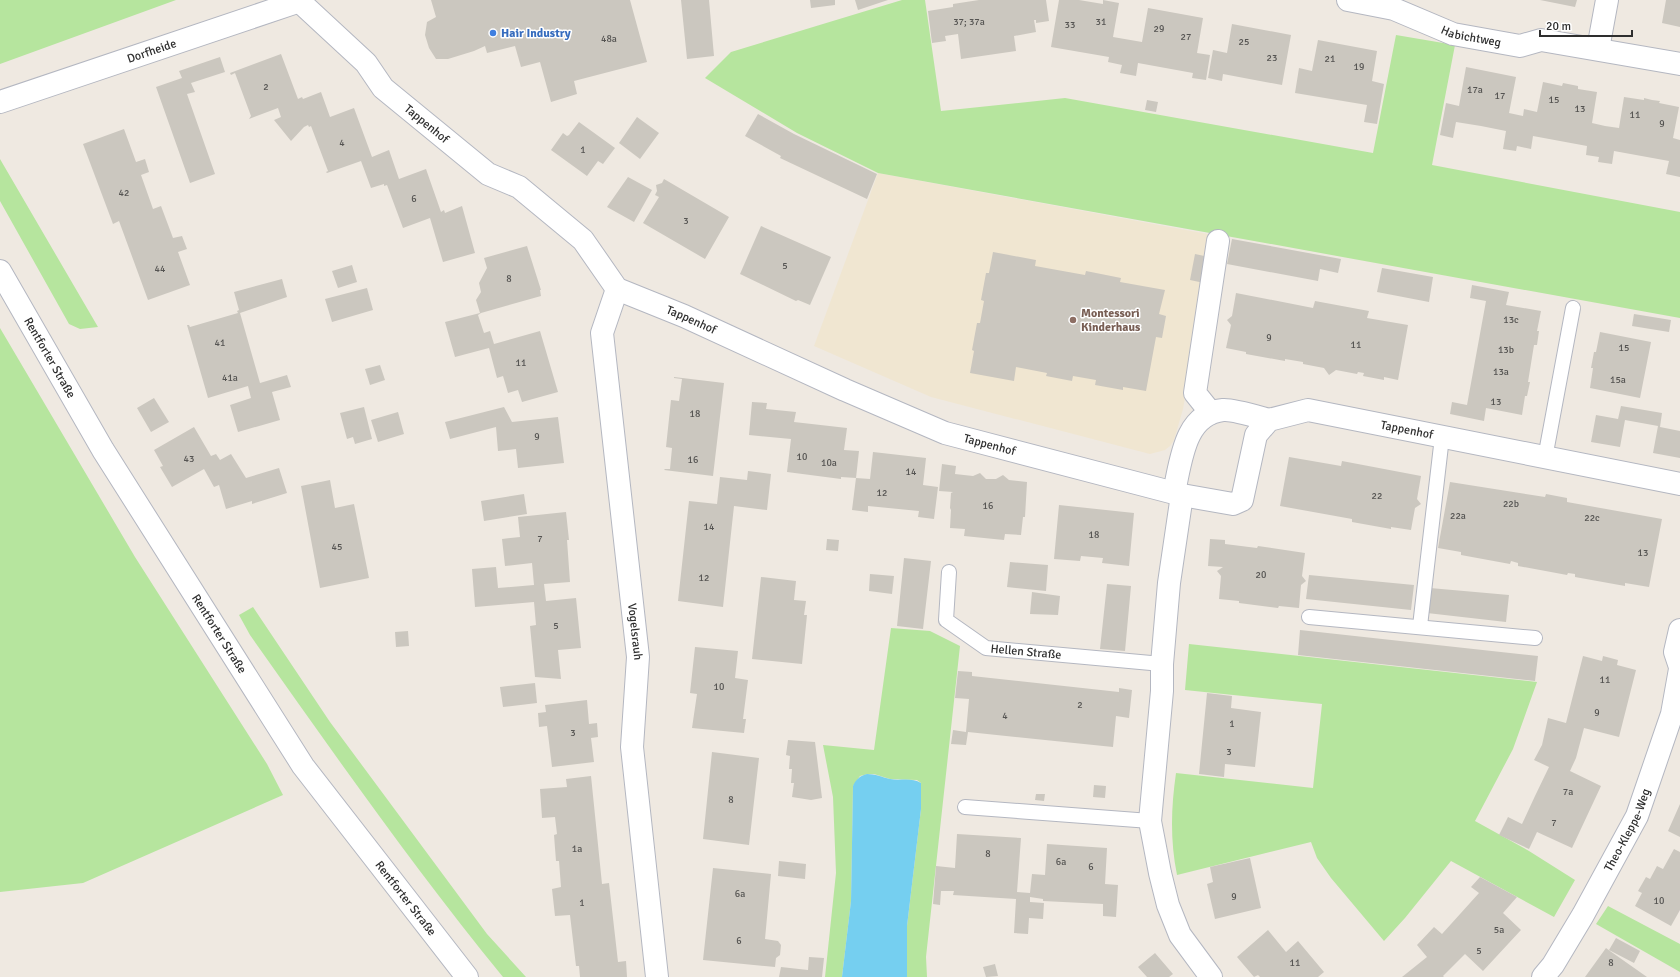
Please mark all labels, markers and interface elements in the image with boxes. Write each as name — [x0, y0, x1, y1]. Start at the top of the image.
scale bar — [1540, 12, 1632, 38]
house number: 37; 37a — [953, 16, 985, 28]
house number: 31 — [1096, 16, 1106, 28]
house number: 33 — [1065, 19, 1075, 31]
text: 20 m — [1546, 19, 1571, 34]
house number: 29 — [1154, 23, 1164, 35]
street label: Habichtweg — [1438, 23, 1502, 50]
place label: Hair Industry — [501, 26, 571, 41]
marker: Hair Industry — [488, 28, 498, 38]
house number: 27 — [1181, 31, 1191, 43]
house number: 48a — [601, 33, 617, 45]
street label: Dorfheide — [125, 36, 178, 67]
house number: 25 — [1239, 36, 1249, 48]
house number: 23 — [1267, 52, 1277, 64]
house number: 21 — [1325, 53, 1335, 65]
house number: 19 — [1354, 61, 1364, 73]
house number: 2 — [263, 81, 269, 93]
house number: 17a — [1467, 84, 1483, 96]
house number: 17 — [1495, 90, 1505, 102]
house number: 15 — [1549, 94, 1559, 106]
street label: Tappenhof — [401, 102, 452, 147]
house number: 13 — [1575, 103, 1585, 115]
house number: 11 — [1630, 109, 1640, 121]
house number: 9 — [1659, 118, 1665, 130]
house number: 4 — [339, 137, 345, 149]
house number: 1 — [580, 144, 586, 156]
house number: 42 — [119, 187, 129, 199]
house number: 6 — [411, 193, 417, 205]
house number: 3 — [683, 215, 689, 227]
house number: 5 — [782, 260, 788, 272]
house number: 44 — [155, 263, 166, 275]
house number: 8 — [506, 273, 512, 285]
street label: Tappenhof — [664, 303, 719, 338]
place label: Montessori Kinderhaus — [1081, 306, 1141, 335]
house number: 13c — [1503, 314, 1519, 326]
street label: Rentforter Straße — [20, 315, 79, 401]
marker: Montessori Kinderhaus — [1068, 315, 1078, 325]
house number: 9 — [1266, 332, 1272, 344]
house number: 41 — [215, 337, 225, 349]
house number: 11 — [1351, 339, 1361, 351]
house number: 15 — [1619, 342, 1629, 354]
house number: 13b — [1498, 344, 1514, 356]
house number: 11 — [516, 357, 526, 369]
house number: 13a — [1493, 366, 1509, 378]
house number: 41a — [222, 372, 238, 384]
house number: 15a — [1610, 374, 1626, 386]
house number: 13 — [1491, 396, 1501, 408]
house number: 18 — [690, 408, 700, 420]
street label: Tappenhof — [1379, 418, 1435, 443]
house number: 9 — [534, 431, 540, 443]
street label: Tappenhof — [962, 431, 1018, 459]
house number: 10 — [797, 451, 807, 463]
house number: 43 — [184, 453, 194, 465]
house number: 16 — [688, 454, 698, 466]
house number: 10a — [821, 457, 837, 469]
house number: 14 — [906, 466, 917, 478]
house number: 12 — [877, 487, 887, 499]
house number: 22 — [1372, 490, 1382, 502]
house number: 22b — [1503, 498, 1519, 510]
house number: 16 — [983, 500, 993, 512]
house number: 22a — [1450, 510, 1466, 522]
house number: 22c — [1584, 512, 1600, 524]
house number: 14 — [704, 521, 715, 533]
house number: 18 — [1089, 529, 1099, 541]
house number: 7 — [537, 533, 543, 545]
house number: 45 — [332, 541, 342, 553]
house number: 13 — [1638, 547, 1648, 559]
house number: 20 — [1256, 569, 1266, 581]
house number: 12 — [699, 572, 709, 584]
street label: Rentforter Straße — [188, 592, 250, 676]
street label: Vogelsrauh — [624, 602, 645, 661]
house number: 5 — [553, 620, 559, 632]
street label: Hellen Straße — [990, 641, 1062, 663]
house number: 11 — [1600, 674, 1610, 686]
house number: 10 — [714, 681, 724, 693]
house number: 2 — [1077, 699, 1083, 711]
house number: 9 — [1594, 707, 1600, 719]
house number: 4 — [1002, 710, 1008, 722]
house number: 1 — [1229, 718, 1235, 730]
house number: 3 — [570, 727, 576, 739]
house number: 3 — [1226, 746, 1232, 758]
house number: 7a — [1563, 786, 1573, 798]
street label: Theo-Kleppe-Weg — [1601, 787, 1654, 874]
house number: 8 — [728, 794, 734, 806]
house number: 7 — [1551, 817, 1557, 829]
house number: 1a — [572, 843, 582, 855]
house number: 8 — [985, 848, 991, 860]
house number: 6a — [1056, 856, 1066, 868]
street label: Rentforter Straße — [372, 858, 439, 939]
house number: 6 — [1088, 861, 1094, 873]
house number: 6a — [735, 888, 745, 900]
house number: 9 — [1231, 891, 1237, 903]
house number: 10 — [1654, 895, 1664, 907]
house number: 1 — [579, 897, 585, 909]
house number: 5a — [1494, 924, 1504, 936]
house number: 6 — [736, 935, 742, 947]
house number: 5 — [1476, 945, 1482, 957]
house number: 11 — [1290, 957, 1300, 969]
house number: 8 — [1608, 957, 1614, 969]

